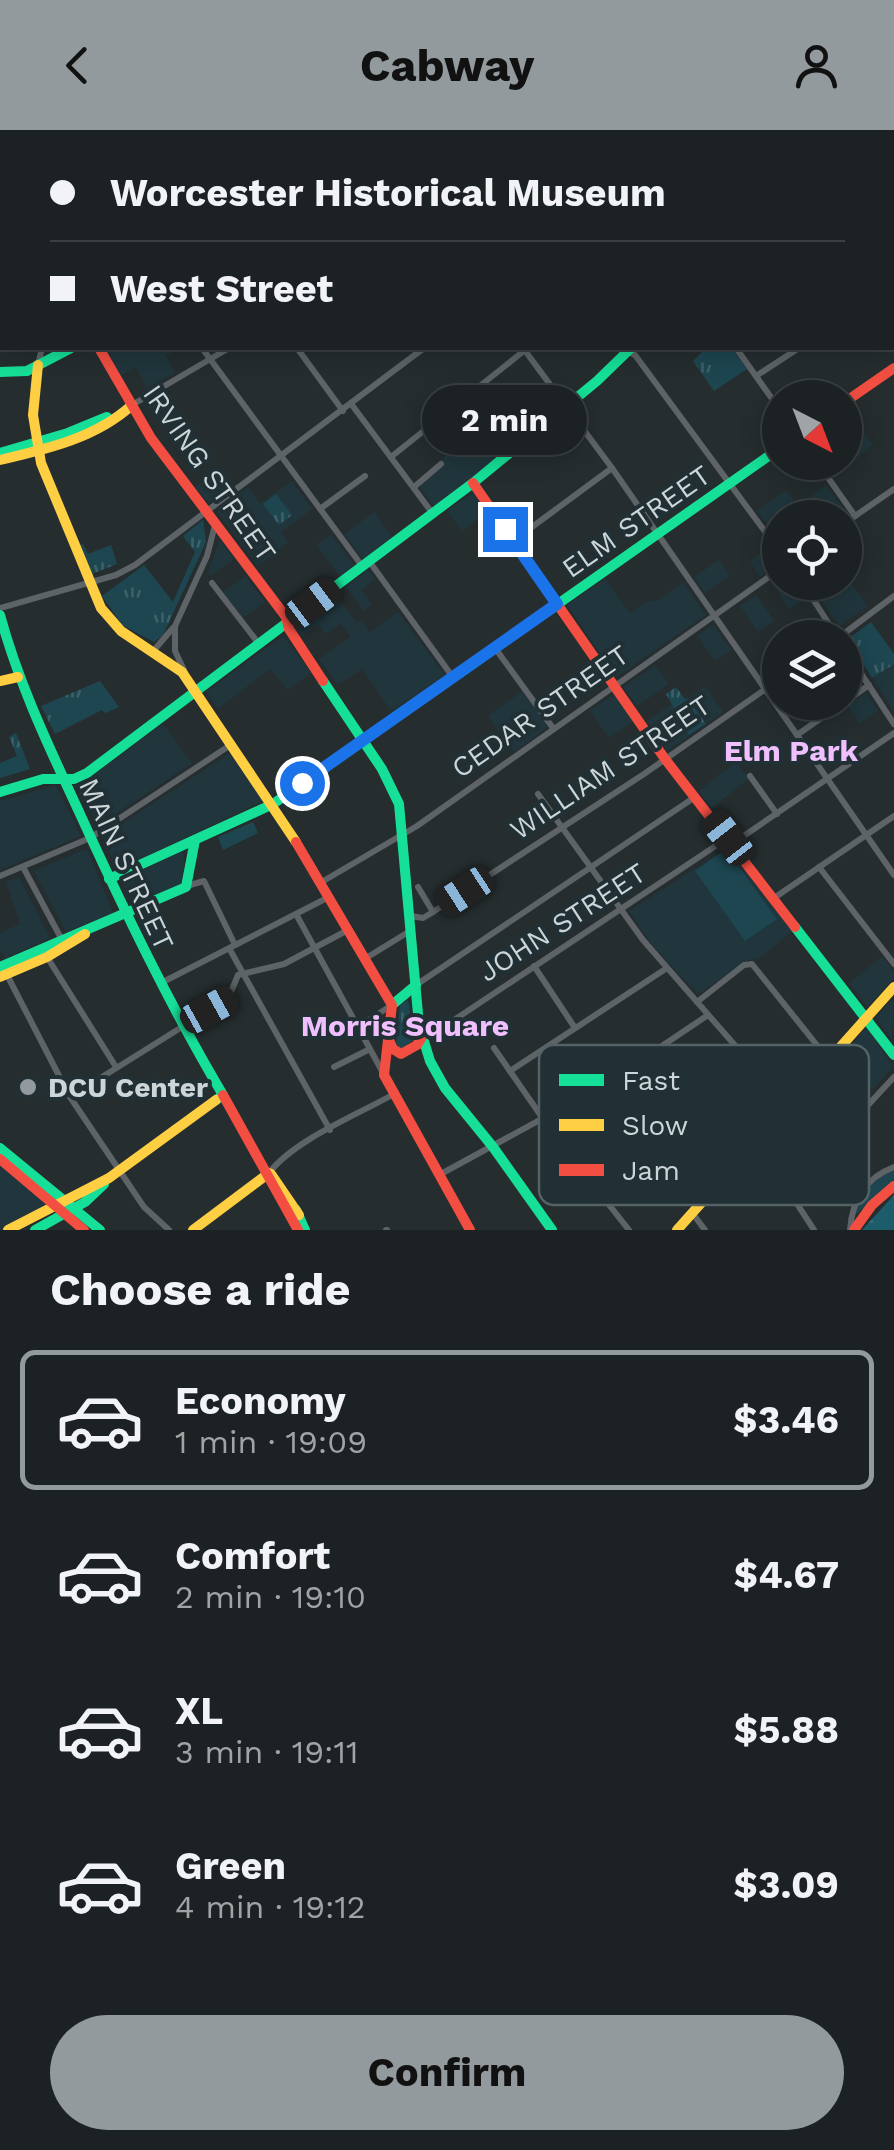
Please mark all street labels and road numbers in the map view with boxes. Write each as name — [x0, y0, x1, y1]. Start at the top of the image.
street label: IRVING STREET — [136, 378, 283, 568]
street label: ELM STREET — [556, 458, 717, 585]
street label: CEDAR STREET — [445, 638, 635, 785]
street label: WILLIAM STREET — [504, 688, 717, 847]
street label: MAIN STREET — [72, 773, 181, 956]
street label: JOHN STREET — [472, 856, 652, 989]

